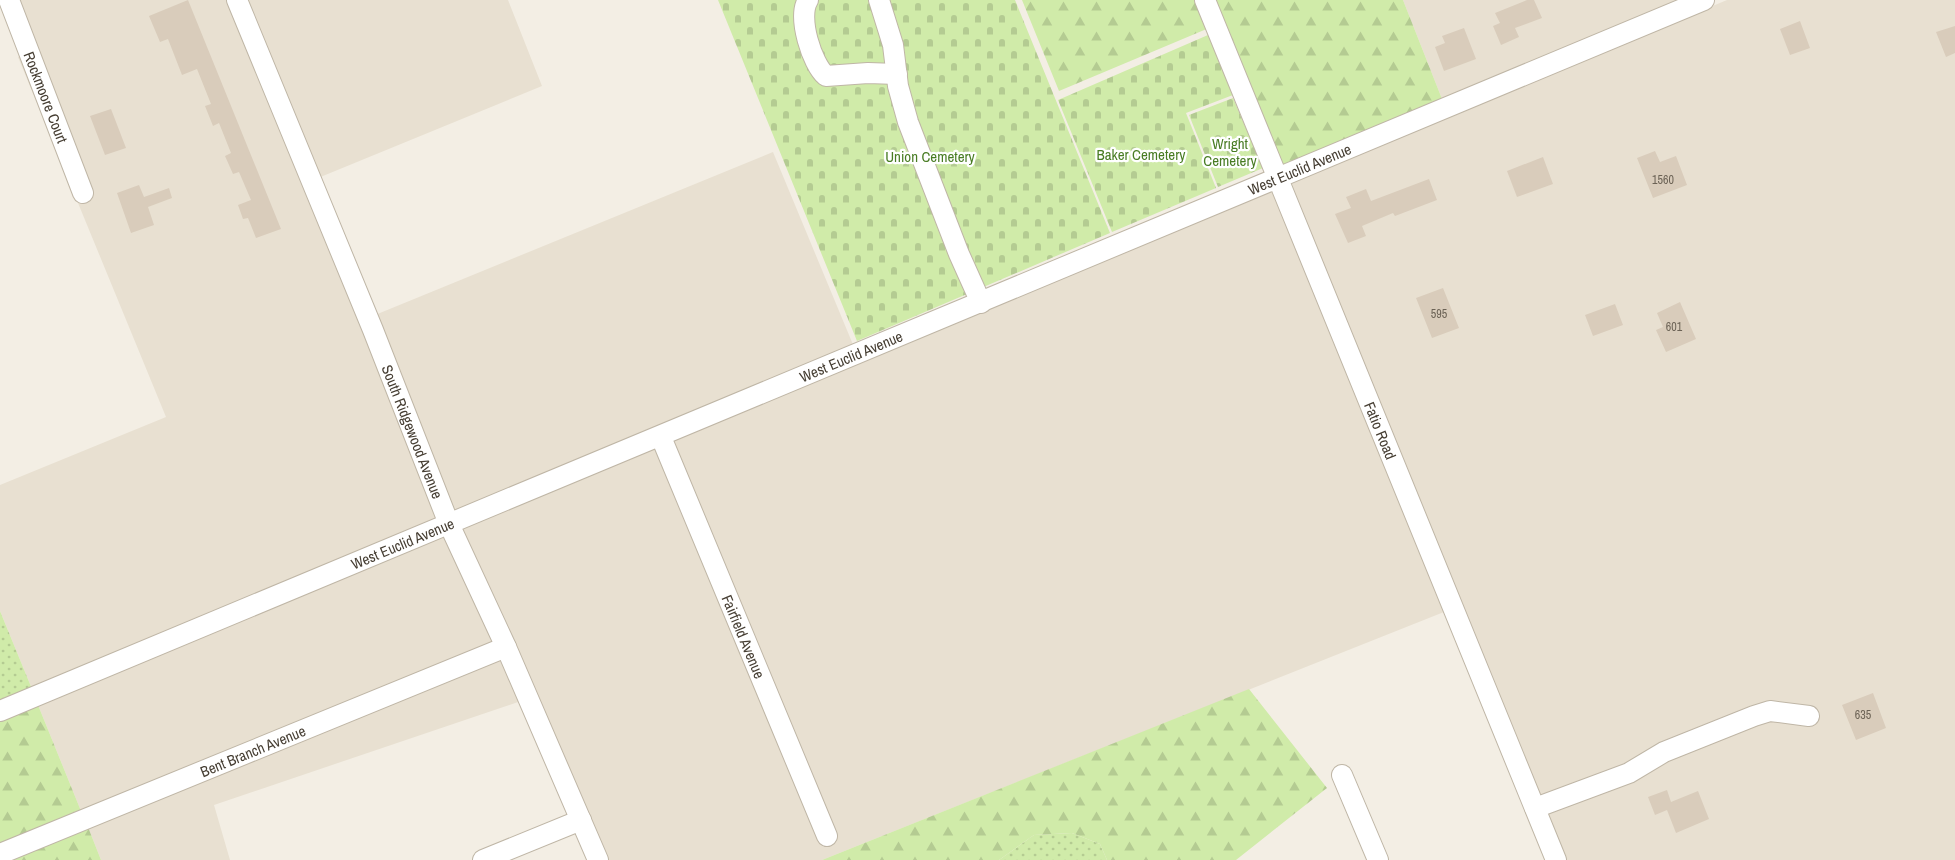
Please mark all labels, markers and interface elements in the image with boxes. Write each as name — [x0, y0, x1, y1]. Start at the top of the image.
street label: Rockmoore Court — [19, 48, 74, 146]
park label: Wright Cemetery — [1203, 133, 1258, 171]
street label: West Euclid Avenue — [1245, 138, 1354, 200]
park label: Baker Cemetery — [1097, 144, 1186, 165]
park label: Union Cemetery — [885, 146, 976, 167]
house number: 1560 — [1652, 172, 1674, 188]
house number: 595 — [1431, 306, 1448, 322]
house number: 601 — [1666, 319, 1683, 335]
street label: West Euclid Avenue — [796, 325, 906, 387]
street label: South Ridgewood Avenue — [377, 362, 449, 502]
street label: Fatio Road — [1360, 399, 1402, 462]
street label: West Euclid Avenue — [348, 512, 457, 574]
street label: Fairfield Avenue — [717, 591, 771, 682]
house number: 635 — [1855, 707, 1872, 723]
street label: Bent Branch Avenue — [197, 720, 309, 782]

